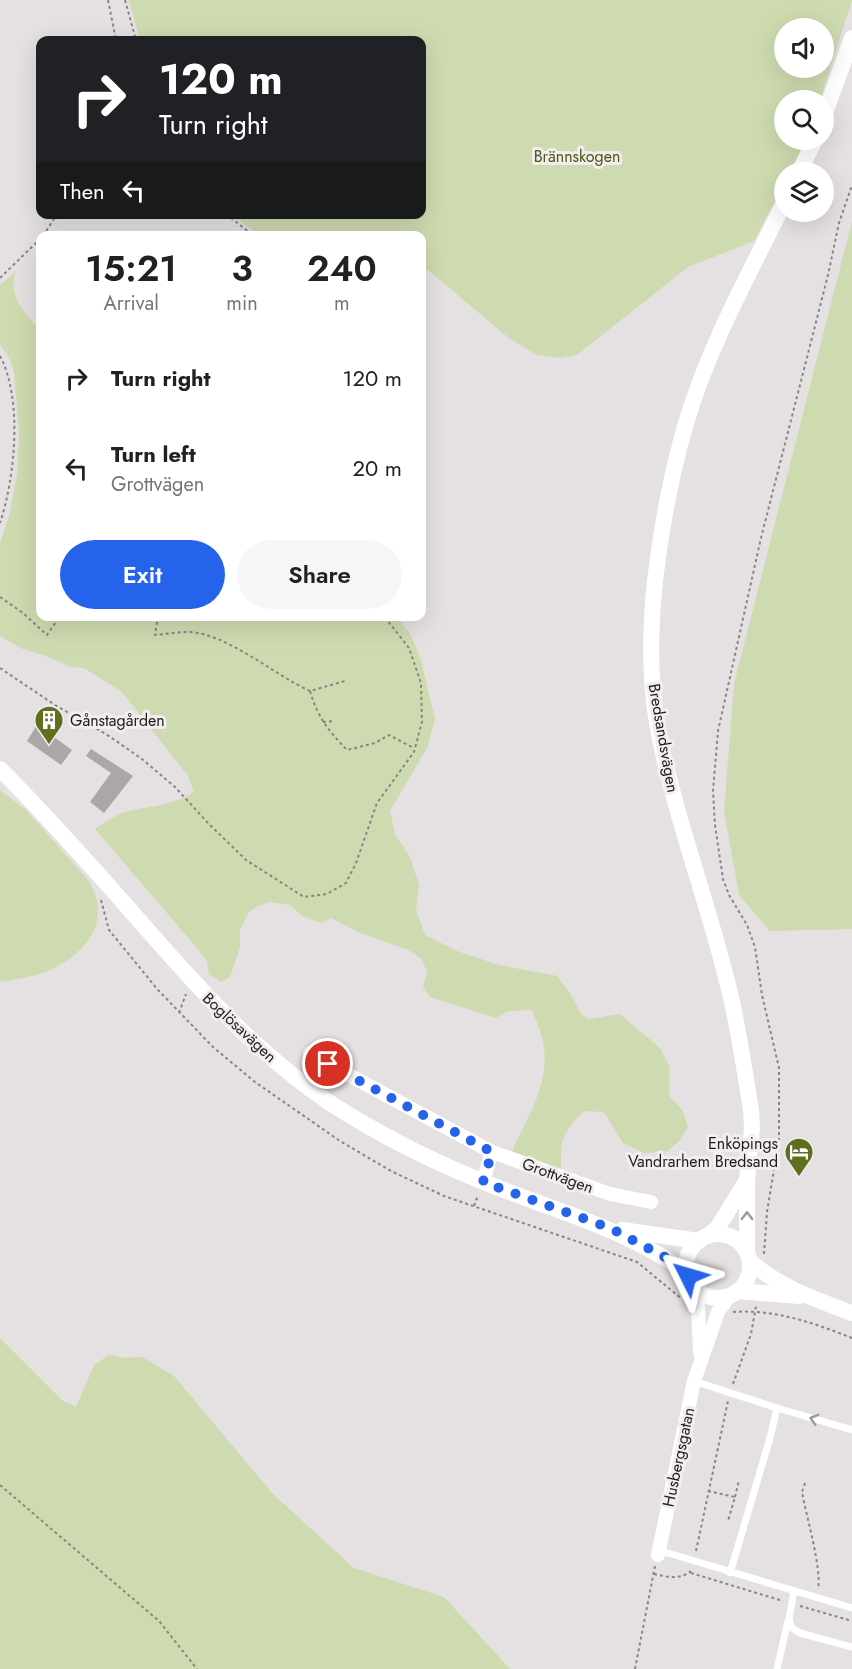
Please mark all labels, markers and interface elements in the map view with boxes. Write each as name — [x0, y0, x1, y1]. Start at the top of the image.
map controls — [774, 18, 834, 222]
button: sound — [774, 18, 834, 78]
text: 120 m — [159, 49, 283, 110]
icon: right — [60, 60, 138, 138]
button: search — [774, 90, 834, 150]
text: Turn right — [159, 105, 267, 144]
park label: Brännskogen — [534, 145, 620, 168]
button: layers — [774, 162, 834, 222]
icon: left — [117, 174, 150, 207]
text: Then — [60, 175, 105, 207]
text: 15:21 — [85, 242, 177, 294]
text: 3 — [231, 242, 253, 294]
text: 240 — [307, 242, 377, 294]
text: Arrival — [104, 289, 159, 318]
text: min — [226, 289, 258, 318]
text: m — [334, 289, 350, 318]
icon: right — [60, 362, 93, 395]
text: Turn right — [111, 362, 211, 394]
text: 120 m — [343, 362, 402, 394]
text: Turn left — [111, 438, 196, 470]
icon: left — [60, 452, 93, 485]
text: 20 m — [353, 452, 402, 484]
text: Grottvägen — [111, 470, 204, 499]
button: Exit — [60, 540, 225, 609]
button: Share — [237, 540, 402, 609]
street label: Bredsandsvägen — [643, 682, 684, 794]
building icon: Gånstagården — [33, 704, 65, 746]
place label: Gånstagården — [70, 709, 165, 732]
street label: Boglösavägen — [198, 987, 282, 1068]
pin — [302, 1038, 353, 1089]
icon: arrive — [311, 1047, 344, 1080]
place label: Enköpings Vandrarhem Bredsand — [628, 1132, 778, 1173]
hotel icon: Enköpings Vandrarhem Bredsand — [783, 1136, 815, 1178]
street label: Grottvägen — [519, 1152, 597, 1199]
one-way arrow — [741, 1211, 753, 1220]
position arrow — [656, 1244, 720, 1308]
street label: Husbergsgatan — [657, 1405, 700, 1509]
one-way arrow — [810, 1414, 820, 1426]

